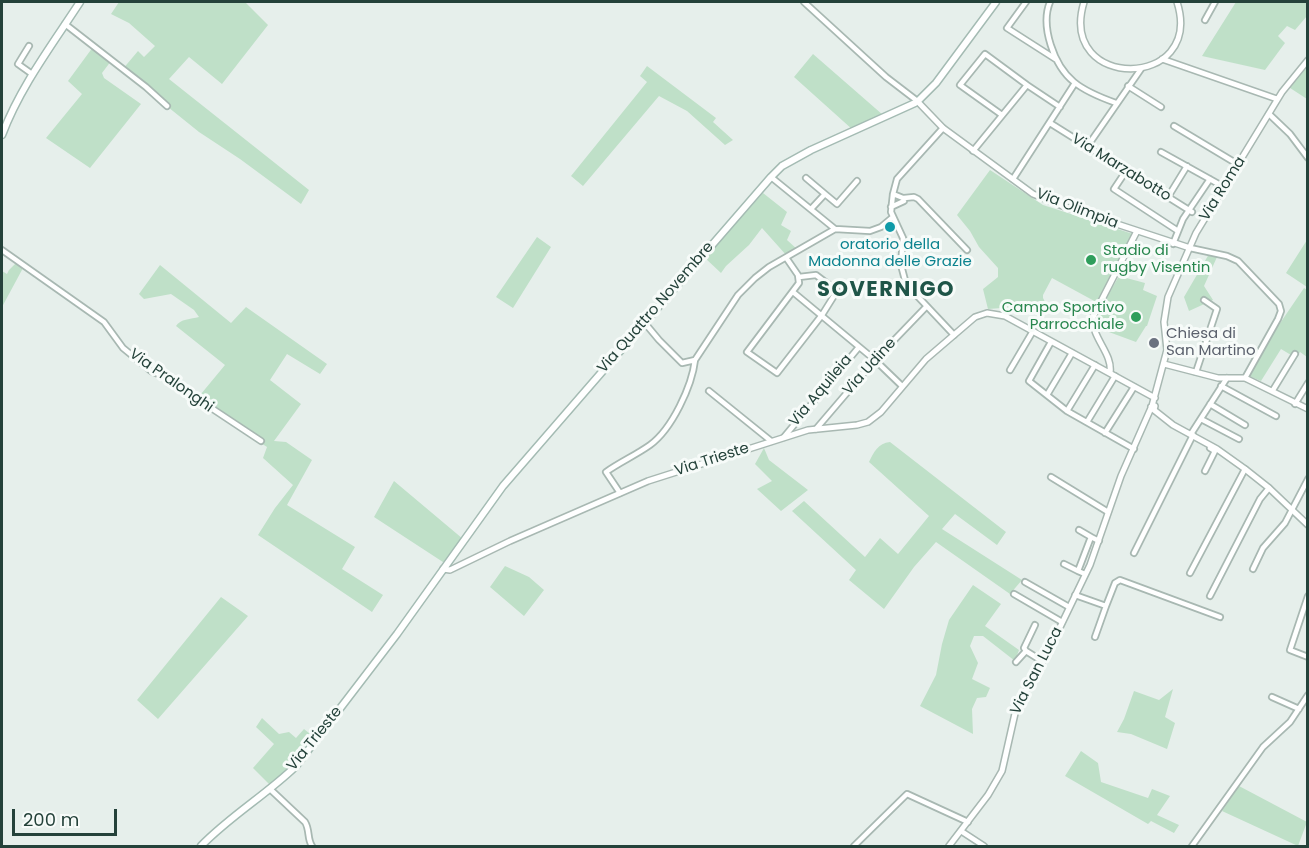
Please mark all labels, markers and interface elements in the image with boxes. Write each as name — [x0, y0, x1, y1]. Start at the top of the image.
street label: Via Marzabotto — [1068, 130, 1174, 206]
street label: Via Roma — [1196, 154, 1250, 224]
street label: Via Olimpia — [1033, 185, 1121, 233]
marker: oratorio della Madonna delle Grazie — [883, 220, 897, 234]
place label: oratorio della Madonna delle Grazie — [808, 236, 972, 271]
street label: Via Quattro Novembre — [594, 239, 718, 377]
place label: Stadio di rugby Visentin — [1103, 242, 1210, 277]
marker: Stadio di rugby Visentin — [1084, 253, 1098, 267]
district label: SOVERNIGO — [817, 278, 955, 304]
place label: Campo Sportivo Parrocchiale — [1002, 299, 1124, 334]
marker: Campo Sportivo Parrocchiale — [1129, 310, 1143, 324]
place label: Chiesa di San Martino — [1166, 325, 1256, 360]
street label: Via Udine — [840, 335, 900, 399]
marker: Chiesa di San Martino — [1147, 336, 1161, 350]
street label: Via Pralonghi — [125, 345, 217, 417]
street label: Via Aquileia — [786, 351, 856, 431]
street label: Via Trieste — [672, 440, 752, 480]
street label: Via San Luca — [1007, 624, 1067, 718]
street label: Via Trieste — [284, 703, 346, 775]
scale bar — [15, 797, 120, 835]
text: 200 m — [23, 807, 79, 832]

